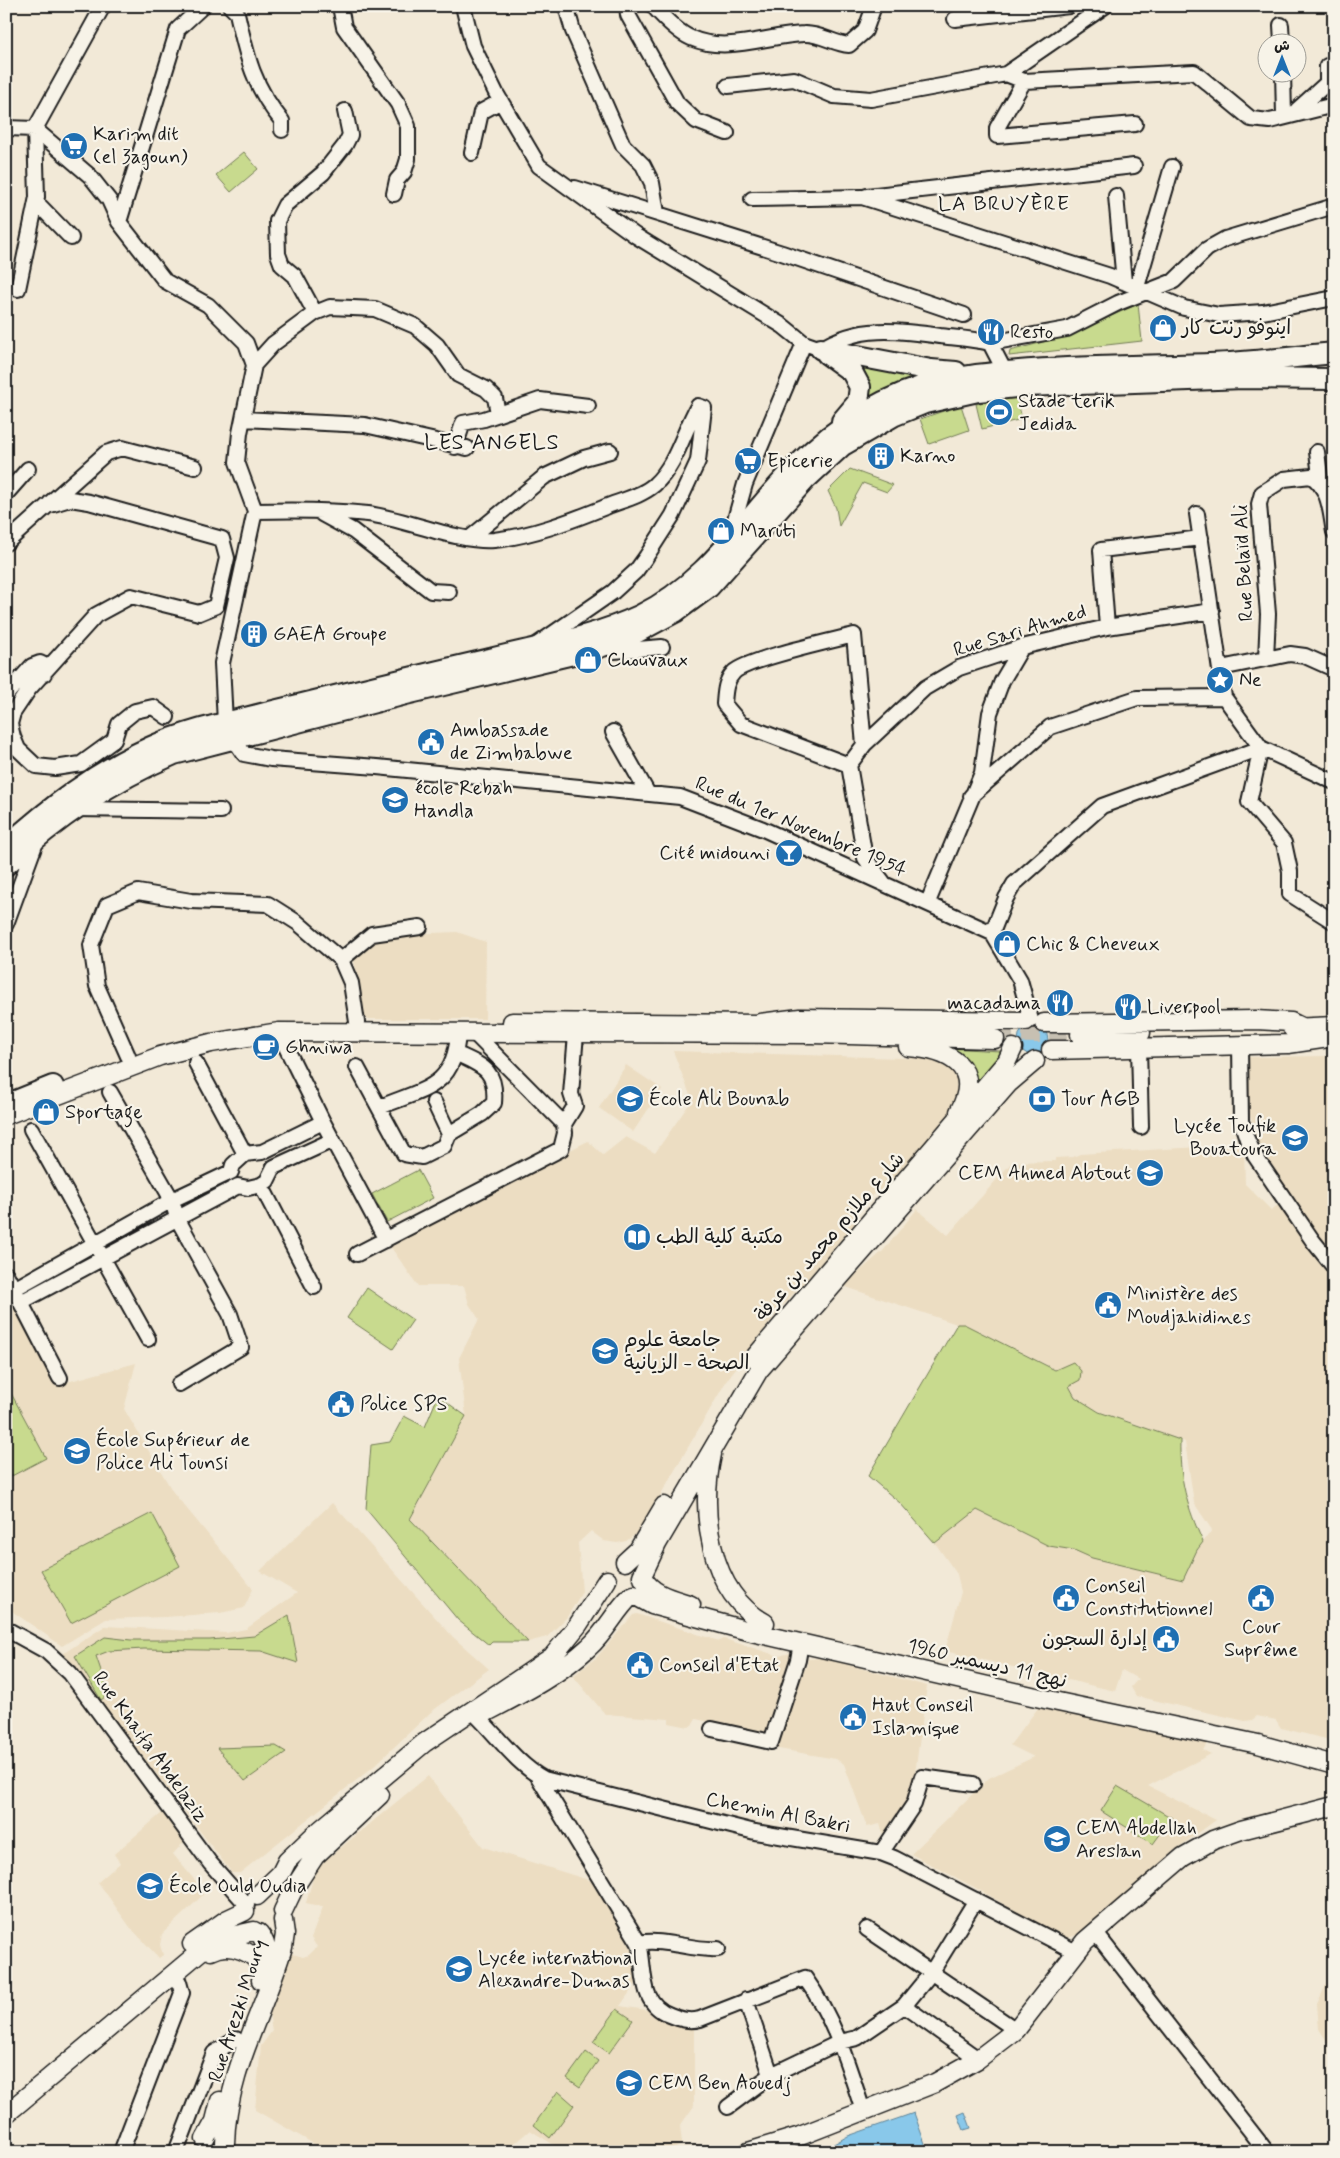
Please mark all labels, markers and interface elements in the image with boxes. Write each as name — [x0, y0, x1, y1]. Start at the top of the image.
north arrow — [1258, 32, 1308, 82]
text: ش — [1274, 37, 1290, 55]
place label: Karim dit (el 3agoun) — [93, 121, 188, 171]
supermarket icon: Karim dit (el 3agoun) — [59, 131, 89, 161]
district label: LA BRUYÈRE — [938, 190, 1070, 218]
shop icon: اينوفو رنت كار — [1148, 313, 1178, 343]
place label: اينوفو رنت كار — [1180, 315, 1291, 342]
restaurant icon: Resto — [976, 317, 1006, 347]
place label: Resto — [1010, 319, 1053, 346]
place label: Stade terik Jedida — [1018, 388, 1115, 438]
sports icon: Stade terik Jedida — [984, 397, 1014, 427]
district label: LES ANGELS — [424, 429, 560, 457]
building icon: Karno — [866, 441, 896, 471]
place label: Karno — [900, 443, 955, 470]
supermarket icon: Epicerie — [733, 446, 763, 476]
place label: Epicerie — [767, 448, 833, 475]
street label: Rue Belaïd Ali — [1227, 504, 1261, 622]
shop icon: Maruti — [706, 516, 736, 546]
place label: Maruti — [740, 518, 796, 545]
street label: Rue Sari Ahmed — [950, 598, 1090, 664]
building icon: GAEA Groupe — [239, 619, 269, 649]
place label: GAEA Groupe — [273, 621, 387, 648]
shop icon: Chouvaux — [573, 645, 603, 675]
place label: Chouvaux — [607, 647, 688, 674]
place icon: Ne — [1205, 665, 1235, 695]
place label: Ne — [1239, 667, 1262, 694]
place label: Ambassade de Zimbabwe — [450, 717, 573, 767]
public building icon: Ambassade de Zimbabwe — [416, 727, 446, 757]
street label: Rue du 1er Novembre 1954 — [691, 770, 911, 884]
place label: école Rebah Handla — [414, 775, 513, 825]
school or university icon: école Rebah Handla — [380, 785, 410, 815]
bar icon: Cité midouni — [774, 838, 804, 868]
place label: Cité midouni — [659, 840, 770, 867]
shop icon: Chic & Cheveux — [992, 929, 1022, 959]
place label: Chic & Cheveux — [1026, 931, 1160, 958]
restaurant icon: macadama — [1045, 988, 1075, 1018]
place label: macadama — [947, 990, 1041, 1017]
restaurant icon: Liverpool — [1113, 992, 1143, 1022]
place label: Liverpool — [1147, 994, 1221, 1021]
cafe icon: Ghniwa — [251, 1032, 281, 1062]
place label: Ghniwa — [285, 1034, 352, 1061]
school or university icon: École Ali Bounab — [615, 1084, 645, 1114]
bank icon: Tour AGB — [1027, 1084, 1057, 1114]
place label: École Ali Bounab — [649, 1086, 789, 1113]
place label: Tour AGB — [1061, 1086, 1140, 1113]
shop icon: Sportage — [31, 1097, 61, 1127]
place label: Sportage — [65, 1099, 143, 1128]
place label: Lycée Toufik Bouatoura — [1174, 1113, 1277, 1163]
school or university icon: Lycée Toufik Bouatoura — [1280, 1123, 1310, 1153]
street label: شارع ملازم محمد بن عرفة — [749, 1147, 911, 1327]
school or university icon: CEM Ahmed Abtout — [1135, 1158, 1165, 1188]
place label: CEM Ahmed Abtout — [958, 1160, 1131, 1187]
library icon: مكتبة كلية الطب — [622, 1222, 652, 1252]
place label: مكتبة كلية الطب — [656, 1224, 783, 1251]
place label: Ministère des Moudjahidines — [1127, 1281, 1251, 1331]
public building icon: Ministère des Moudjahidines — [1093, 1290, 1123, 1320]
place label: جامعة علوم الصحة - الزيانية — [624, 1327, 750, 1377]
school or university icon: جامعة علوم الصحة - الزيانية — [590, 1336, 620, 1366]
public building icon: Police SPS — [326, 1389, 356, 1419]
place label: Police SPS — [360, 1391, 448, 1418]
place label: École Supérieur de Police Ali Tounsi — [96, 1427, 250, 1477]
school or university icon: École Supérieur de Police Ali Tounsi — [62, 1436, 92, 1466]
place label: Conseil Constitutionnel — [1085, 1573, 1212, 1623]
public building icon: Conseil Constitutionnel — [1051, 1583, 1081, 1613]
public building icon: Cour Suprême — [1246, 1583, 1276, 1613]
place label: Cour Suprême — [1224, 1614, 1298, 1664]
public building icon: إدارة السجون — [1151, 1624, 1181, 1654]
place label: إدارة السجون — [1042, 1626, 1147, 1653]
street label: نهج 11 ديسمبر 1960 — [905, 1633, 1069, 1695]
public building icon: Conseil d'Etat — [625, 1650, 655, 1680]
place label: Conseil d'Etat — [659, 1652, 779, 1679]
street label: Rue Khaifa Abdelaziz — [86, 1666, 214, 1828]
place label: Haut Conseil Islamique — [872, 1692, 973, 1742]
public building icon: Haut Conseil Islamique — [838, 1702, 868, 1732]
street label: Chemin Al Bakri — [703, 1786, 853, 1840]
place label: CEM Abdellah Areslan — [1076, 1815, 1197, 1865]
school or university icon: CEM Abdellah Areslan — [1042, 1824, 1072, 1854]
school or university icon: École Ould Oudia — [135, 1871, 165, 1901]
place label: École Ould Oudia — [169, 1873, 307, 1900]
street label: Rue Arezki Moury — [202, 1936, 274, 2086]
place label: Lycée international Alexandre-Dumas — [478, 1945, 638, 1995]
school or university icon: Lycée international Alexandre-Dumas — [444, 1954, 474, 1984]
school or university icon: CEM Ben Aouedj — [614, 2068, 644, 2098]
place label: CEM Ben Aouedj — [648, 2070, 791, 2097]

